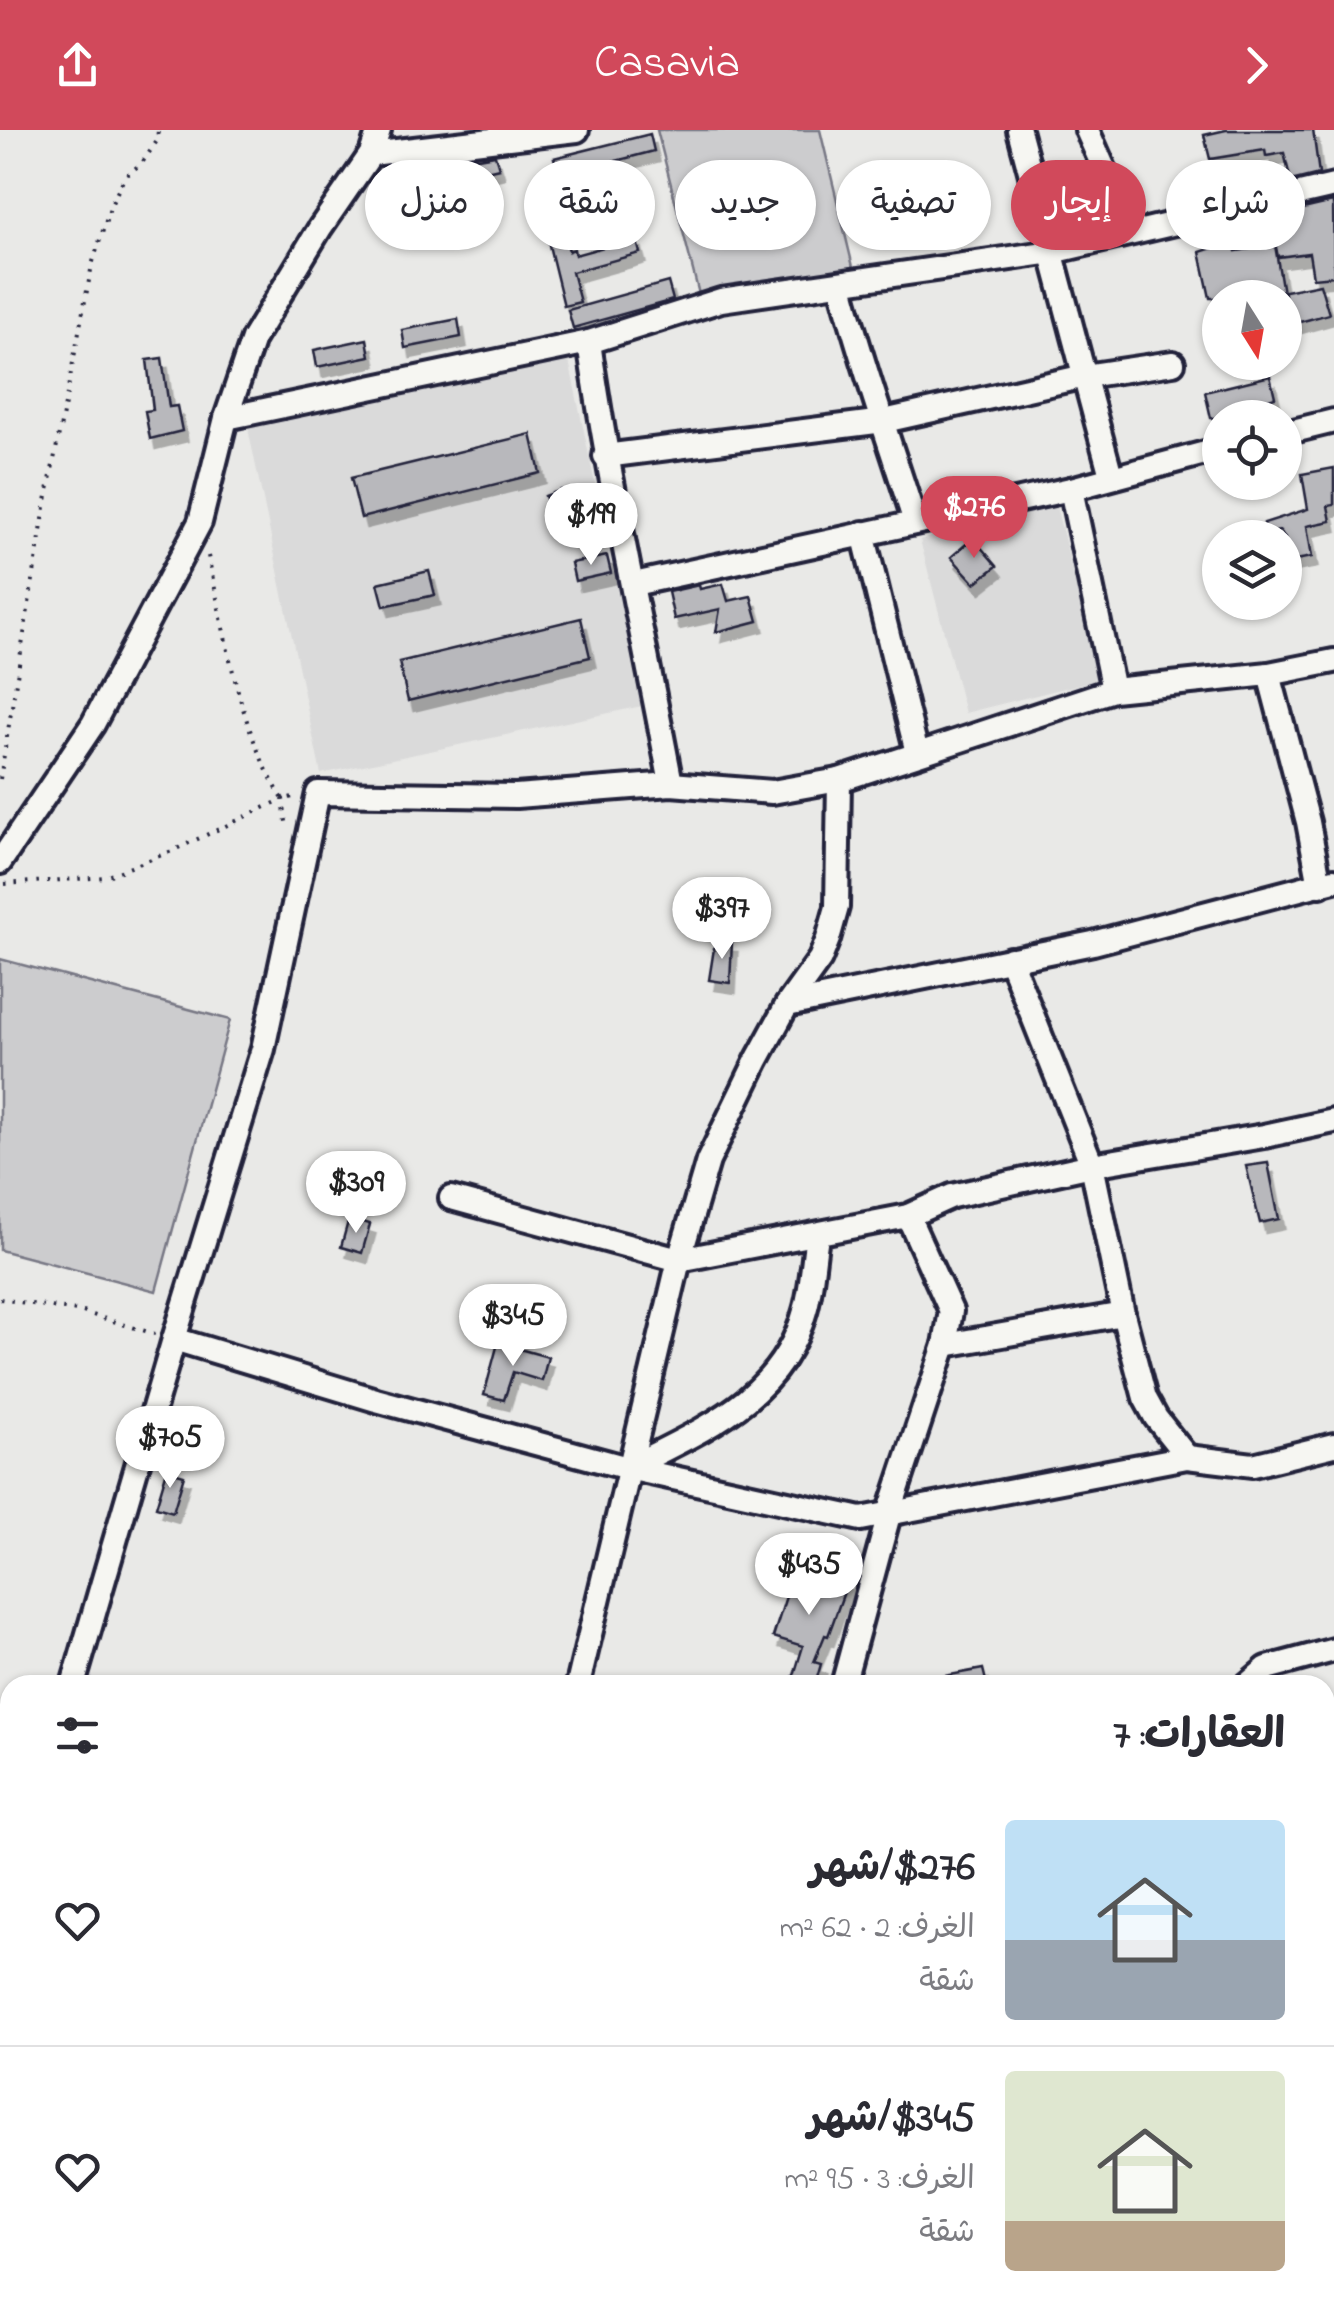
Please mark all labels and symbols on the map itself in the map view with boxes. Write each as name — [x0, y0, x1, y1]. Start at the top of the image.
north arrow — [1202, 280, 1302, 380]
pin: $276 — [915, 476, 1033, 561]
pin: $199 — [532, 483, 650, 568]
pin: $397 — [663, 877, 781, 962]
pin: $309 — [297, 1151, 415, 1236]
pin: $345 — [454, 1284, 572, 1369]
pin: $705 — [111, 1406, 229, 1491]
pin: $435 — [750, 1533, 868, 1618]

